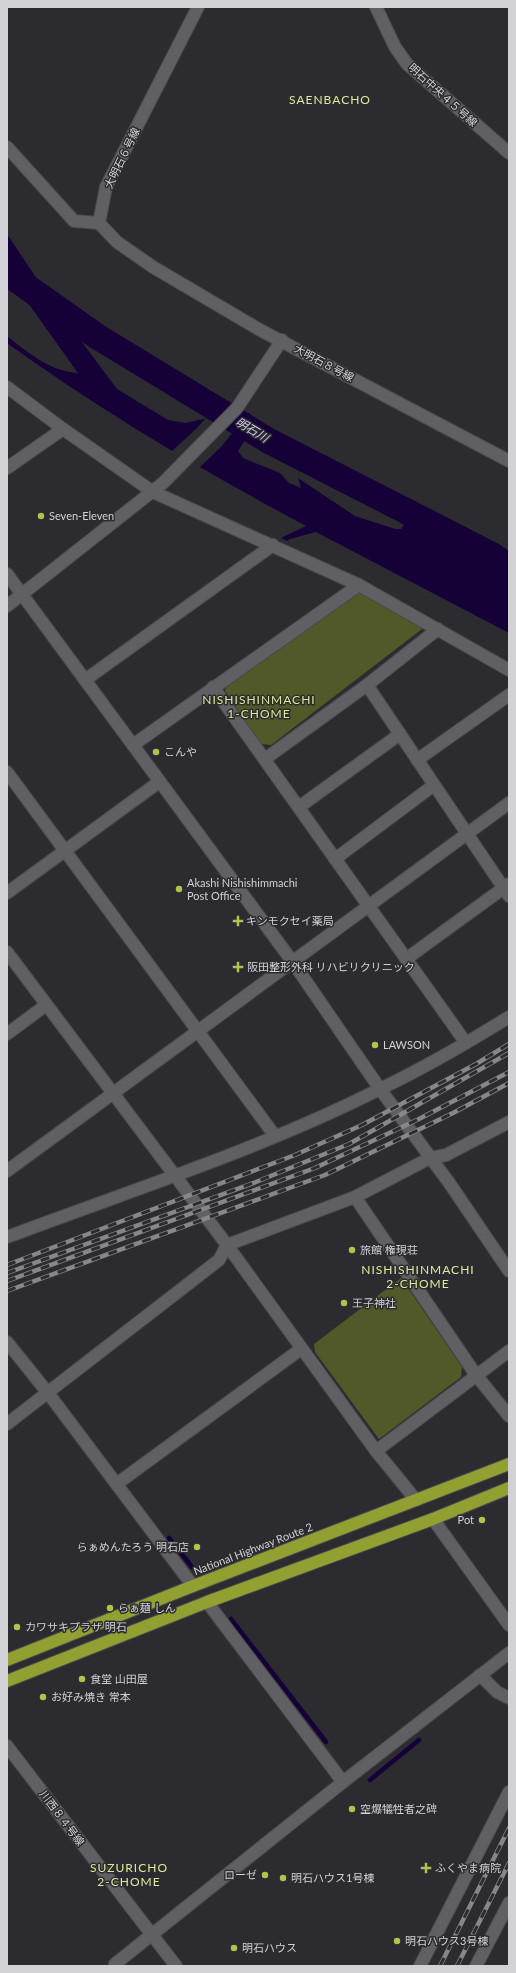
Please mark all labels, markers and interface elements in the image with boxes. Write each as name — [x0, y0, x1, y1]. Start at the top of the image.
street label: 明石中央４５号線 — [406, 60, 480, 129]
district label: SAENBACHO — [289, 92, 371, 107]
street label: 大明石６号線 — [101, 125, 142, 190]
street label: 大明石８号線 — [292, 341, 356, 384]
water label: 明石川 — [233, 414, 273, 446]
place label: Seven-Eleven — [49, 509, 114, 522]
marker: Seven-Eleven — [36, 511, 46, 521]
district label: NISHISHINMACHI 1-CHOME — [202, 692, 316, 721]
place label: こんや — [164, 745, 197, 758]
marker: こんや — [151, 747, 161, 757]
place label: Akashi Nishishimmachi Post Office — [187, 876, 298, 902]
marker: Akashi Nishishimmachi Post Office — [174, 884, 184, 894]
place label: キンモクセイ薬局 — [246, 914, 334, 927]
marker: キンモクセイ薬局 — [233, 916, 243, 926]
place label: 阪田整形外科 リハビリクリニック — [247, 960, 415, 973]
marker: 阪田整形外科 リハビリクリニック — [232, 961, 244, 973]
place label: LAWSON — [383, 1038, 430, 1051]
marker: LAWSON — [370, 1040, 380, 1050]
place label: 旅館 権現荘 — [360, 1243, 418, 1256]
marker: 旅館 権現荘 — [347, 1245, 357, 1255]
district label: NISHISHINMACHI 2-CHOME — [361, 1262, 475, 1291]
place label: 王子神社 — [352, 1296, 396, 1309]
marker: 王子神社 — [339, 1298, 349, 1308]
place label: Pot — [458, 1513, 474, 1526]
marker: Pot — [477, 1515, 487, 1525]
street label: National Highway Route 2 — [191, 1520, 314, 1577]
place label: らぁめんたろう 明石店 — [77, 1540, 189, 1553]
marker: らぁめんたろう 明石店 — [192, 1542, 202, 1552]
place label: らぁ麺 しん — [118, 1601, 176, 1614]
marker: らぁ麺 しん — [105, 1603, 115, 1613]
place label: カワサキプラザ 明石 — [25, 1620, 127, 1633]
marker: カワサキプラザ 明石 — [12, 1622, 22, 1632]
place label: 食堂 山田屋 — [90, 1672, 148, 1685]
marker: 食堂 山田屋 — [77, 1674, 87, 1684]
place label: お好み焼き 常本 — [51, 1690, 131, 1703]
marker: お好み焼き 常本 — [38, 1692, 48, 1702]
street label: 川西８４号線 — [37, 1787, 87, 1848]
place label: 空爆犠牲者之碑 — [360, 1802, 437, 1815]
marker: 空爆犠牲者之碑 — [347, 1804, 357, 1814]
district label: SUZURICHO 2-CHOME — [90, 1860, 168, 1889]
place label: ふくやま病院 — [435, 1861, 501, 1874]
marker: ふくやま病院 — [420, 1862, 432, 1874]
place label: ローゼ — [224, 1868, 257, 1881]
marker: ローゼ — [260, 1870, 270, 1880]
place label: 明石ハウス1号棟 — [291, 1871, 374, 1884]
marker: 明石ハウス1号棟 — [278, 1873, 288, 1883]
place label: 明石ハウス3号棟 — [405, 1934, 488, 1947]
marker: 明石ハウス3号棟 — [392, 1936, 402, 1946]
place label: 明石ハウス — [242, 1941, 297, 1954]
marker: 明石ハウス — [229, 1943, 239, 1953]

